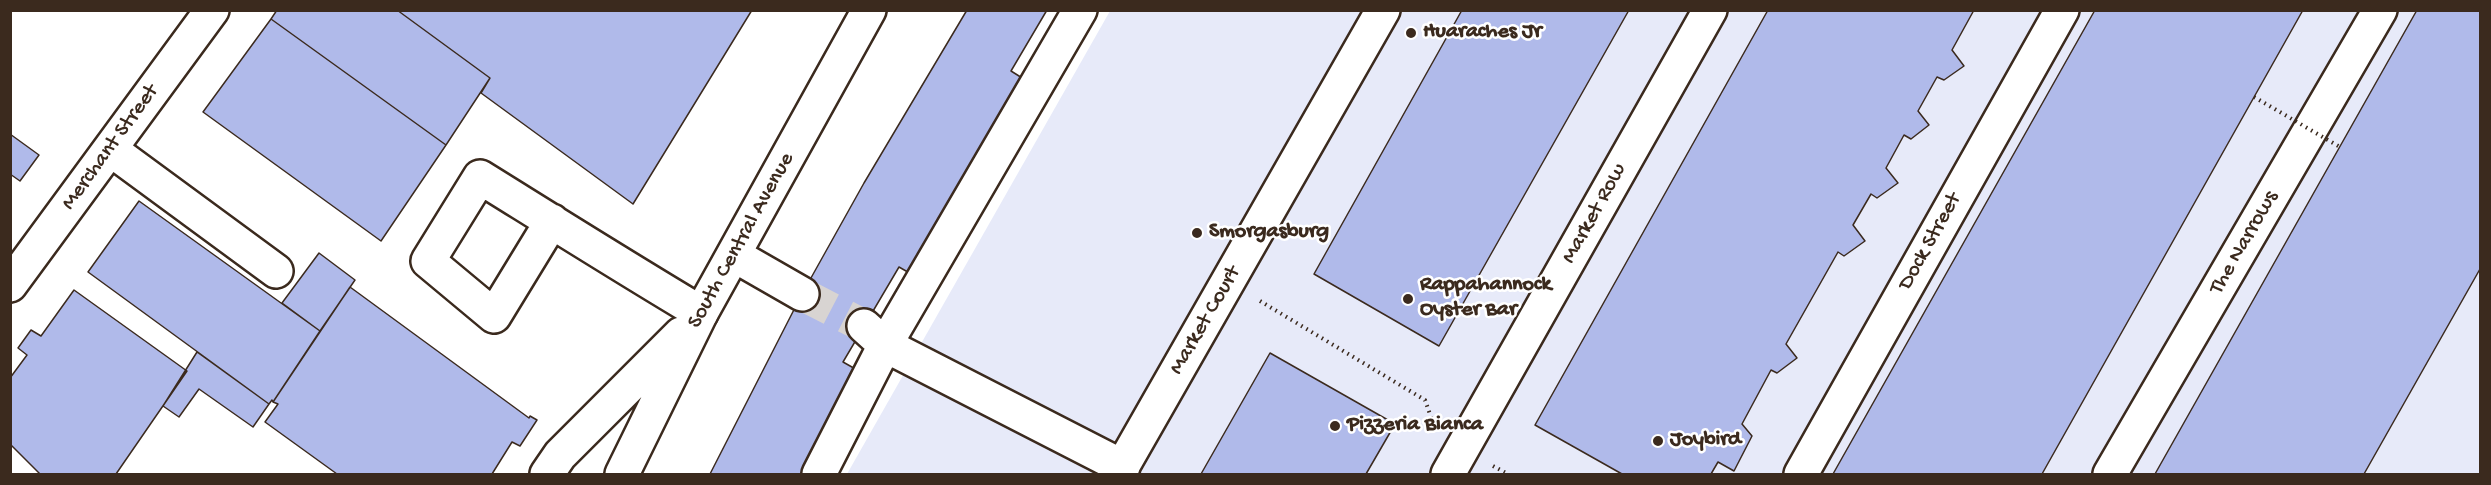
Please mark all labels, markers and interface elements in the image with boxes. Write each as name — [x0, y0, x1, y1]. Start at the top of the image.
place label: Huaraches Jr — [1423, 20, 1541, 46]
marker: Huaraches Jr — [1404, 26, 1418, 40]
street label: Merchant Street — [56, 80, 166, 216]
street label: South Central Avenue — [683, 149, 801, 333]
street label: Market Row — [1557, 159, 1633, 269]
street label: The Narrows — [2205, 186, 2285, 300]
street label: Dock Street — [1894, 189, 1968, 295]
place label: Smorgasburg — [1209, 220, 1329, 246]
marker: Smorgasburg — [1190, 226, 1204, 240]
street label: Market Court — [1164, 262, 1248, 380]
place label: Rappahannock Oyster Bar — [1420, 273, 1551, 324]
marker: Rappahannock Oyster Bar — [1401, 292, 1415, 306]
place label: Pizzeria Bianca — [1347, 413, 1483, 439]
marker: Pizzeria Bianca — [1328, 419, 1342, 433]
place label: Joybird — [1670, 428, 1741, 454]
marker: Joybird — [1651, 434, 1665, 448]

